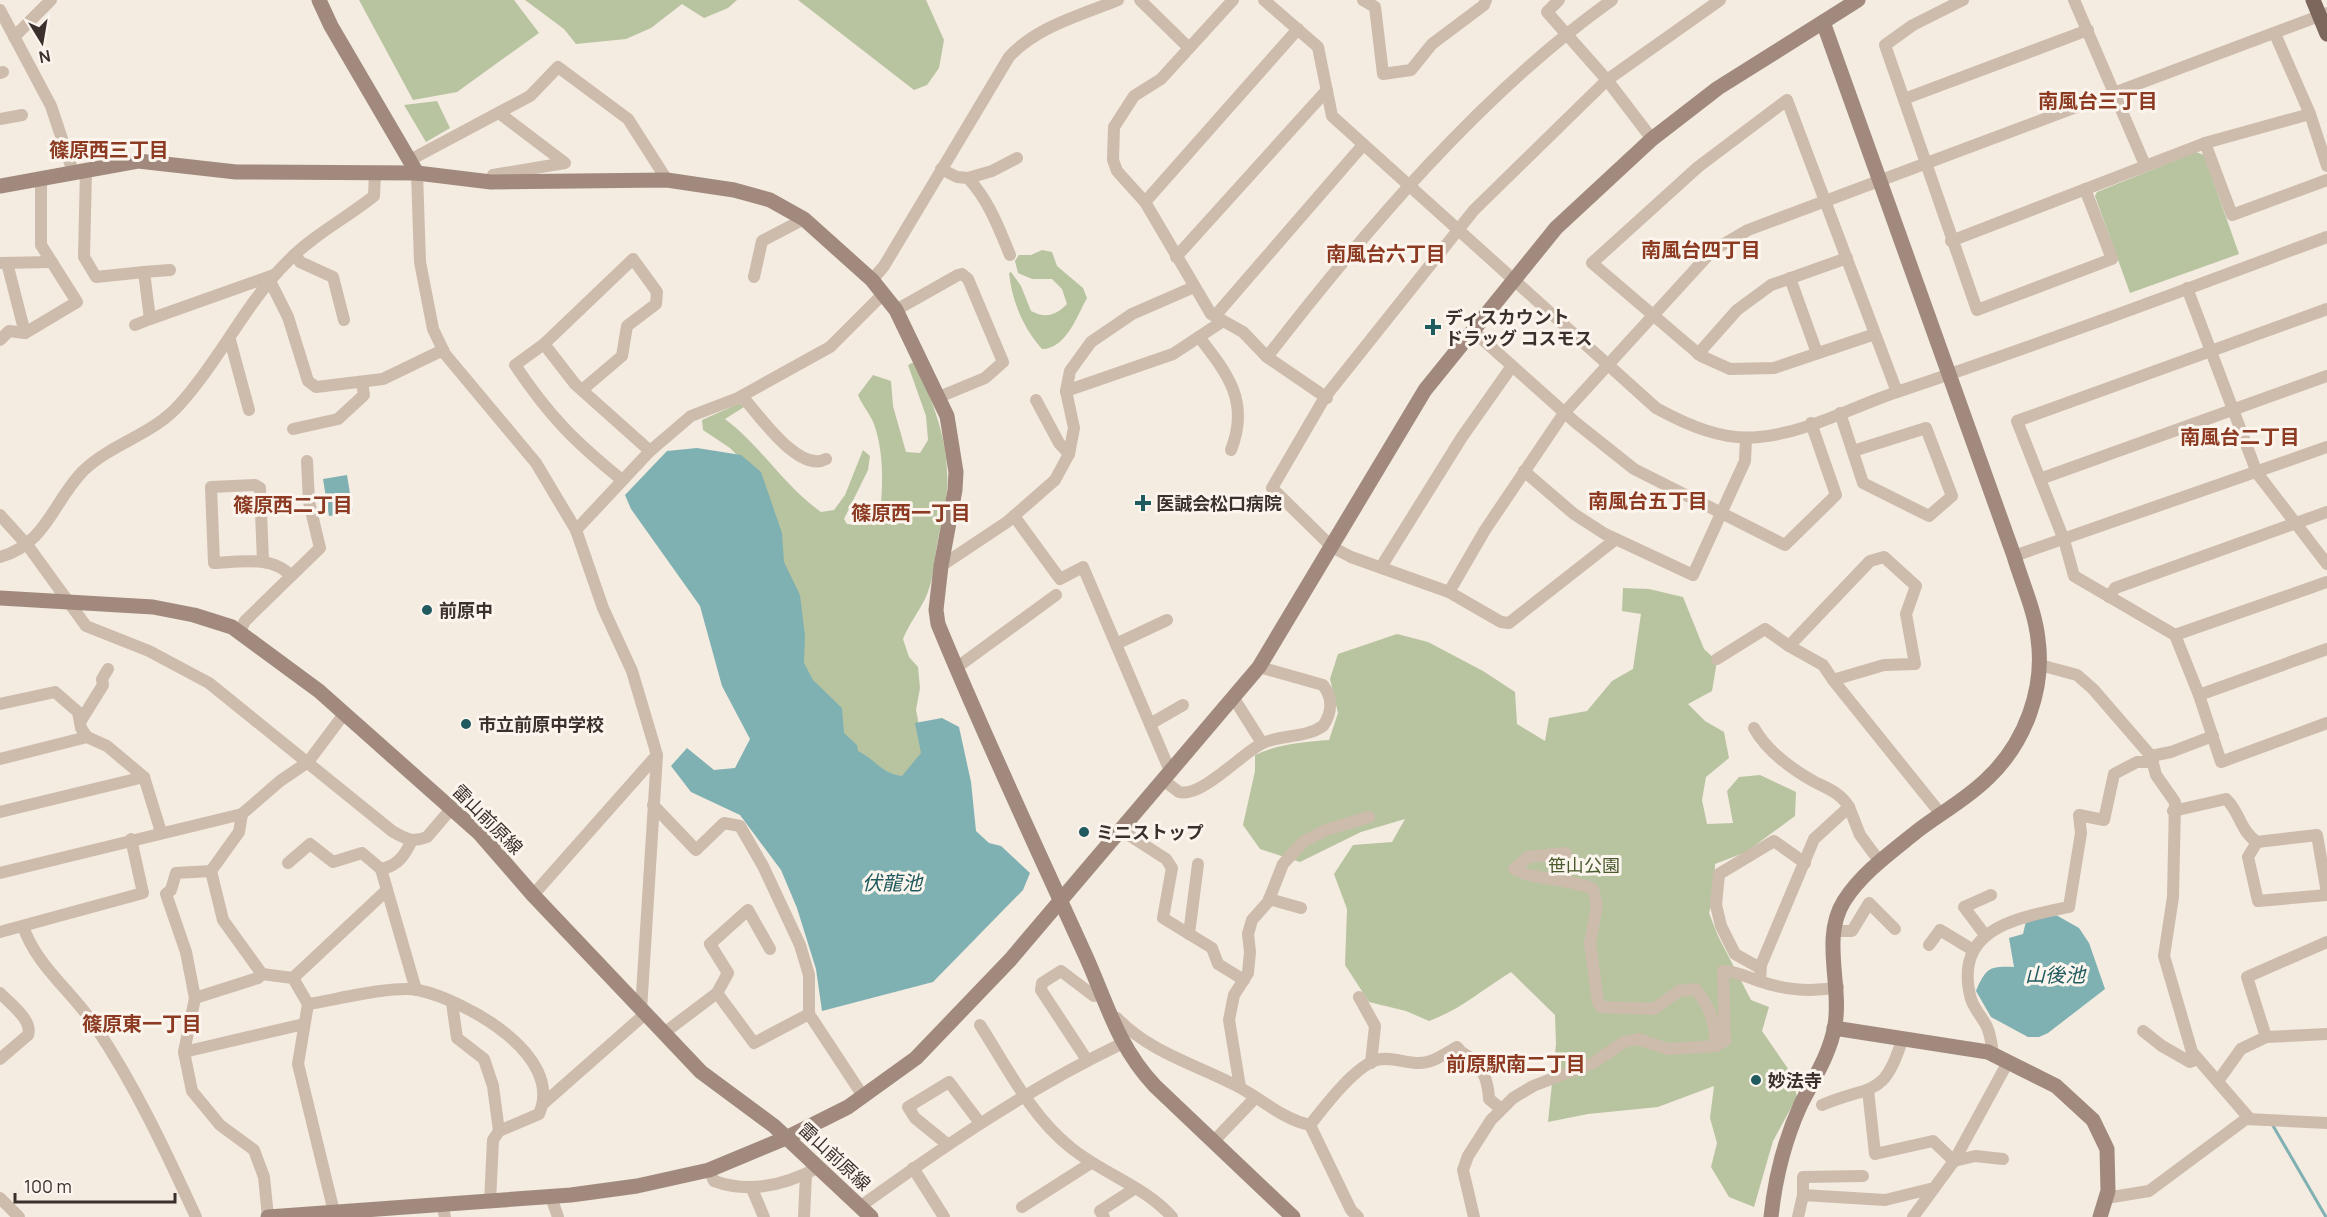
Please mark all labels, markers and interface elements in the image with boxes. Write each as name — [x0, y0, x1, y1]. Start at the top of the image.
north arrow — [12, 12, 72, 72]
text: N — [37, 45, 53, 69]
district label: 南風台三丁目 — [2038, 87, 2158, 114]
district label: 篠原西三丁目 — [49, 136, 169, 163]
district label: 南風台四丁目 — [1641, 236, 1761, 263]
district label: 南風台六丁目 — [1326, 240, 1446, 267]
place label: ディスカウント ドラッグ コスモス — [1445, 305, 1593, 350]
marker: ディスカウント ドラッグ コスモス — [1426, 320, 1440, 334]
district label: 南風台二丁目 — [2180, 423, 2300, 450]
district label: 南風台五丁目 — [1588, 487, 1708, 514]
district label: 篠原西二丁目 — [233, 491, 353, 518]
place label: 医誠会松口病院 — [1156, 491, 1282, 515]
marker: 医誠会松口病院 — [1134, 494, 1152, 512]
district label: 篠原西一丁目 — [851, 499, 971, 526]
place label: 前原中 — [439, 598, 493, 622]
marker: 前原中 — [420, 603, 434, 617]
place label: 市立前原中学校 — [478, 712, 604, 736]
marker: 市立前原中学校 — [459, 717, 473, 731]
street label: 雷山前原線 — [448, 779, 528, 859]
place label: ミニストップ — [1096, 820, 1204, 844]
marker: ミニストップ — [1077, 825, 1091, 839]
park label: 笹山公園 — [1548, 853, 1620, 877]
water label: 伏龍池 — [862, 869, 924, 896]
water label: 山後池 — [2025, 961, 2087, 988]
district label: 篠原東一丁目 — [82, 1010, 202, 1037]
district label: 前原駅南二丁目 — [1446, 1050, 1586, 1077]
place label: 妙法寺 — [1768, 1068, 1822, 1092]
marker: 妙法寺 — [1749, 1073, 1763, 1087]
street label: 雷山前原線 — [794, 1117, 876, 1195]
scale bar — [15, 1166, 176, 1204]
text: 100 m — [24, 1174, 72, 1198]

